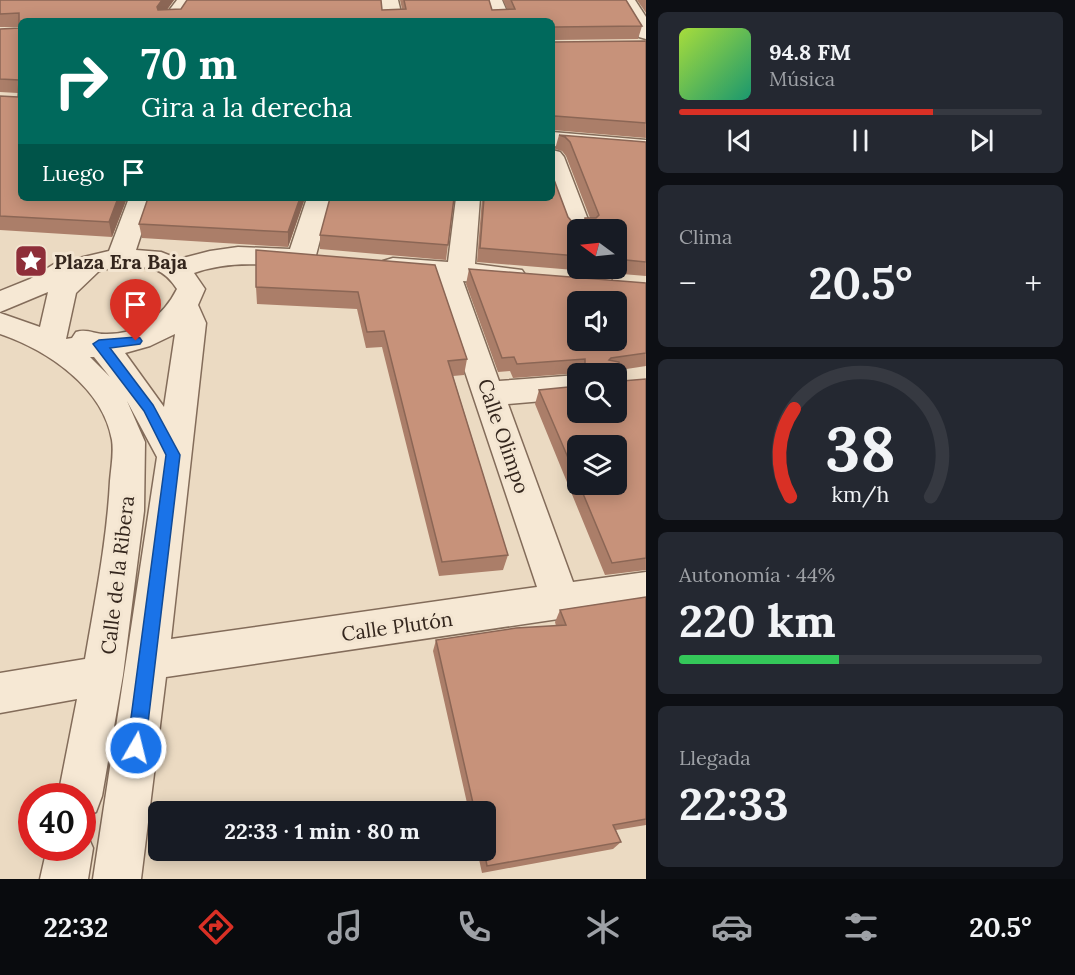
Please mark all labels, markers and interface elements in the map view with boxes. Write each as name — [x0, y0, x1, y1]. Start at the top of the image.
text: 70 m — [141, 37, 237, 91]
text: 94.8 FM — [769, 38, 851, 66]
icon: right — [42, 42, 120, 120]
text: Música — [769, 66, 835, 91]
text: Gira a la derecha — [141, 90, 352, 124]
icon: previous — [723, 124, 756, 157]
icon: pause — [844, 124, 877, 157]
icon: next — [965, 124, 998, 157]
icon: arrive — [117, 156, 150, 189]
text: Luego — [42, 159, 105, 187]
north arrow — [567, 219, 627, 279]
map controls — [567, 219, 627, 495]
text: Clima — [679, 224, 732, 249]
place icon: Plaza Era Baja — [13, 243, 49, 279]
place label: Plaza Era Baja — [54, 249, 188, 274]
text: 20.5° — [809, 254, 912, 311]
text: − — [679, 262, 697, 304]
text: + — [1024, 262, 1042, 304]
pin — [110, 279, 161, 341]
icon: arrive — [119, 288, 152, 321]
button: sound — [567, 291, 627, 351]
button: search — [567, 363, 627, 423]
street label: Calle Olimpo — [473, 375, 535, 497]
text: 38 — [825, 408, 896, 488]
button: layers — [567, 435, 627, 495]
text: km/h — [832, 480, 890, 508]
street label: Calle de la Ribera — [95, 494, 139, 656]
text: Autonomía · 44% — [679, 562, 835, 587]
text: 220 km — [679, 592, 836, 649]
street label: Calle Plutón — [340, 606, 454, 646]
position arrow — [104, 716, 168, 780]
text: Llegada — [679, 745, 751, 770]
text: 22:33 — [679, 775, 789, 832]
speed limit sign: 40 — [18, 783, 96, 861]
text: 22:33 · 1 min · 80 m — [224, 817, 420, 845]
icon: directions — [195, 906, 237, 948]
icon: music — [324, 906, 366, 948]
icon: phone — [453, 906, 495, 948]
icon: climate — [582, 906, 624, 948]
icon: car — [711, 906, 753, 948]
icon: filters — [840, 906, 882, 948]
text: 22:32 — [43, 910, 109, 944]
text: 20.5° — [969, 910, 1031, 944]

